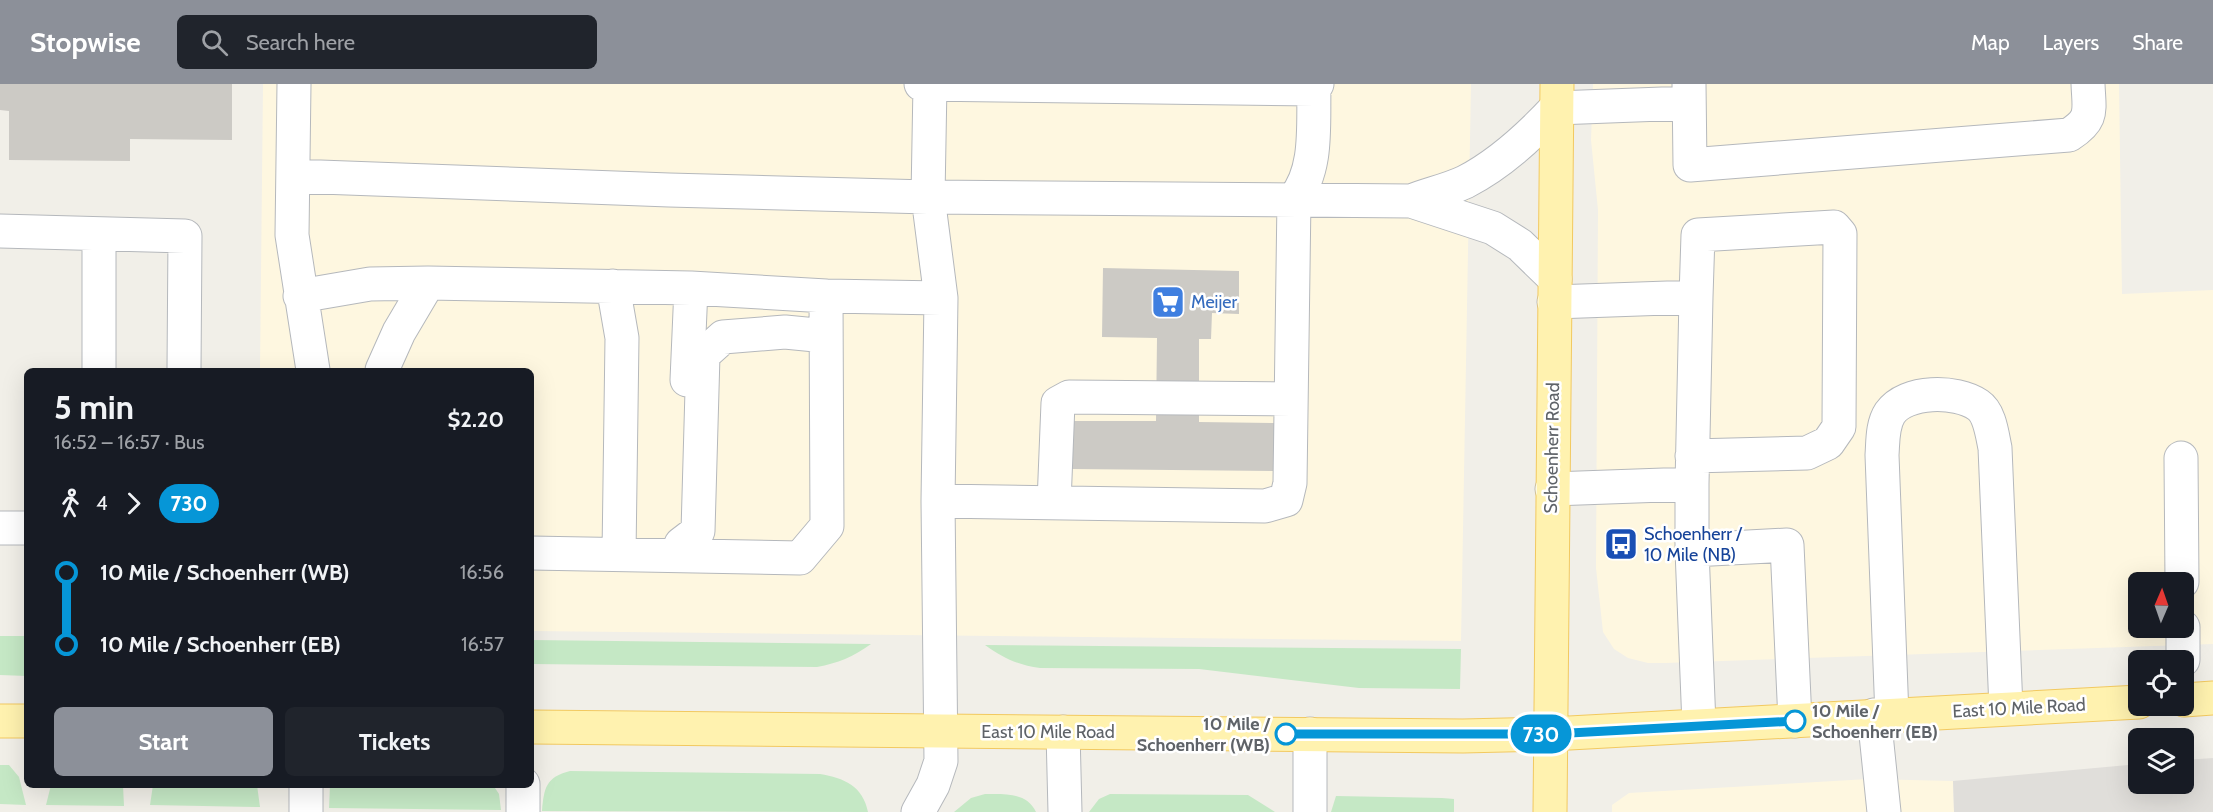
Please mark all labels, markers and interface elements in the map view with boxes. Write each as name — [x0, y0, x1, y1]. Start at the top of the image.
search box — [177, 15, 597, 69]
text: Stopwise — [30, 25, 141, 59]
icon: search — [198, 26, 231, 59]
text: Search here — [246, 29, 355, 56]
text: Map — [1971, 30, 2010, 55]
text: Layers — [2043, 30, 2099, 55]
text: Share — [2132, 30, 2183, 55]
supermarket icon: Meijer — [1150, 284, 1186, 320]
place label: Meijer — [1191, 291, 1237, 313]
street label: Schoenherr Road — [1540, 382, 1564, 514]
text: 5 min — [54, 387, 134, 427]
text: $2.20 — [448, 406, 504, 433]
text: 16:52 – 16:57 · Bus — [54, 430, 205, 454]
icon: walk — [54, 487, 87, 520]
icon: forward — [117, 487, 150, 520]
text: 4 — [96, 491, 108, 515]
text: 730 — [171, 491, 207, 516]
place label: Schoenherr / 10 Mile (NB) — [1644, 523, 1743, 566]
bus stop icon: Schoenherr / 10 Mile (NB) — [1603, 526, 1639, 562]
text: 10 Mile / Schoenherr (WB) — [100, 559, 350, 586]
text: 16:56 — [460, 560, 504, 584]
north arrow — [2128, 572, 2194, 638]
map controls — [2128, 572, 2194, 794]
text: 10 Mile / Schoenherr (EB) — [100, 631, 341, 658]
text: 16:57 — [461, 632, 504, 656]
button: locate — [2128, 650, 2194, 716]
street label: East 10 Mile Road — [1952, 694, 2086, 722]
place label: 10 Mile / Schoenherr (EB) — [1812, 700, 1938, 743]
button: Start — [54, 707, 273, 776]
button: Tickets — [285, 707, 504, 776]
marker: 10 Mile / Schoenherr (EB) — [1784, 710, 1806, 732]
place label: 10 Mile / Schoenherr (WB) — [1137, 713, 1271, 756]
line badge: 730 — [1506, 714, 1576, 754]
street label: East 10 Mile Road — [981, 721, 1115, 743]
text: 730 — [1523, 722, 1559, 747]
marker: 10 Mile / Schoenherr (WB) — [1275, 723, 1297, 745]
button: layers — [2128, 728, 2194, 794]

